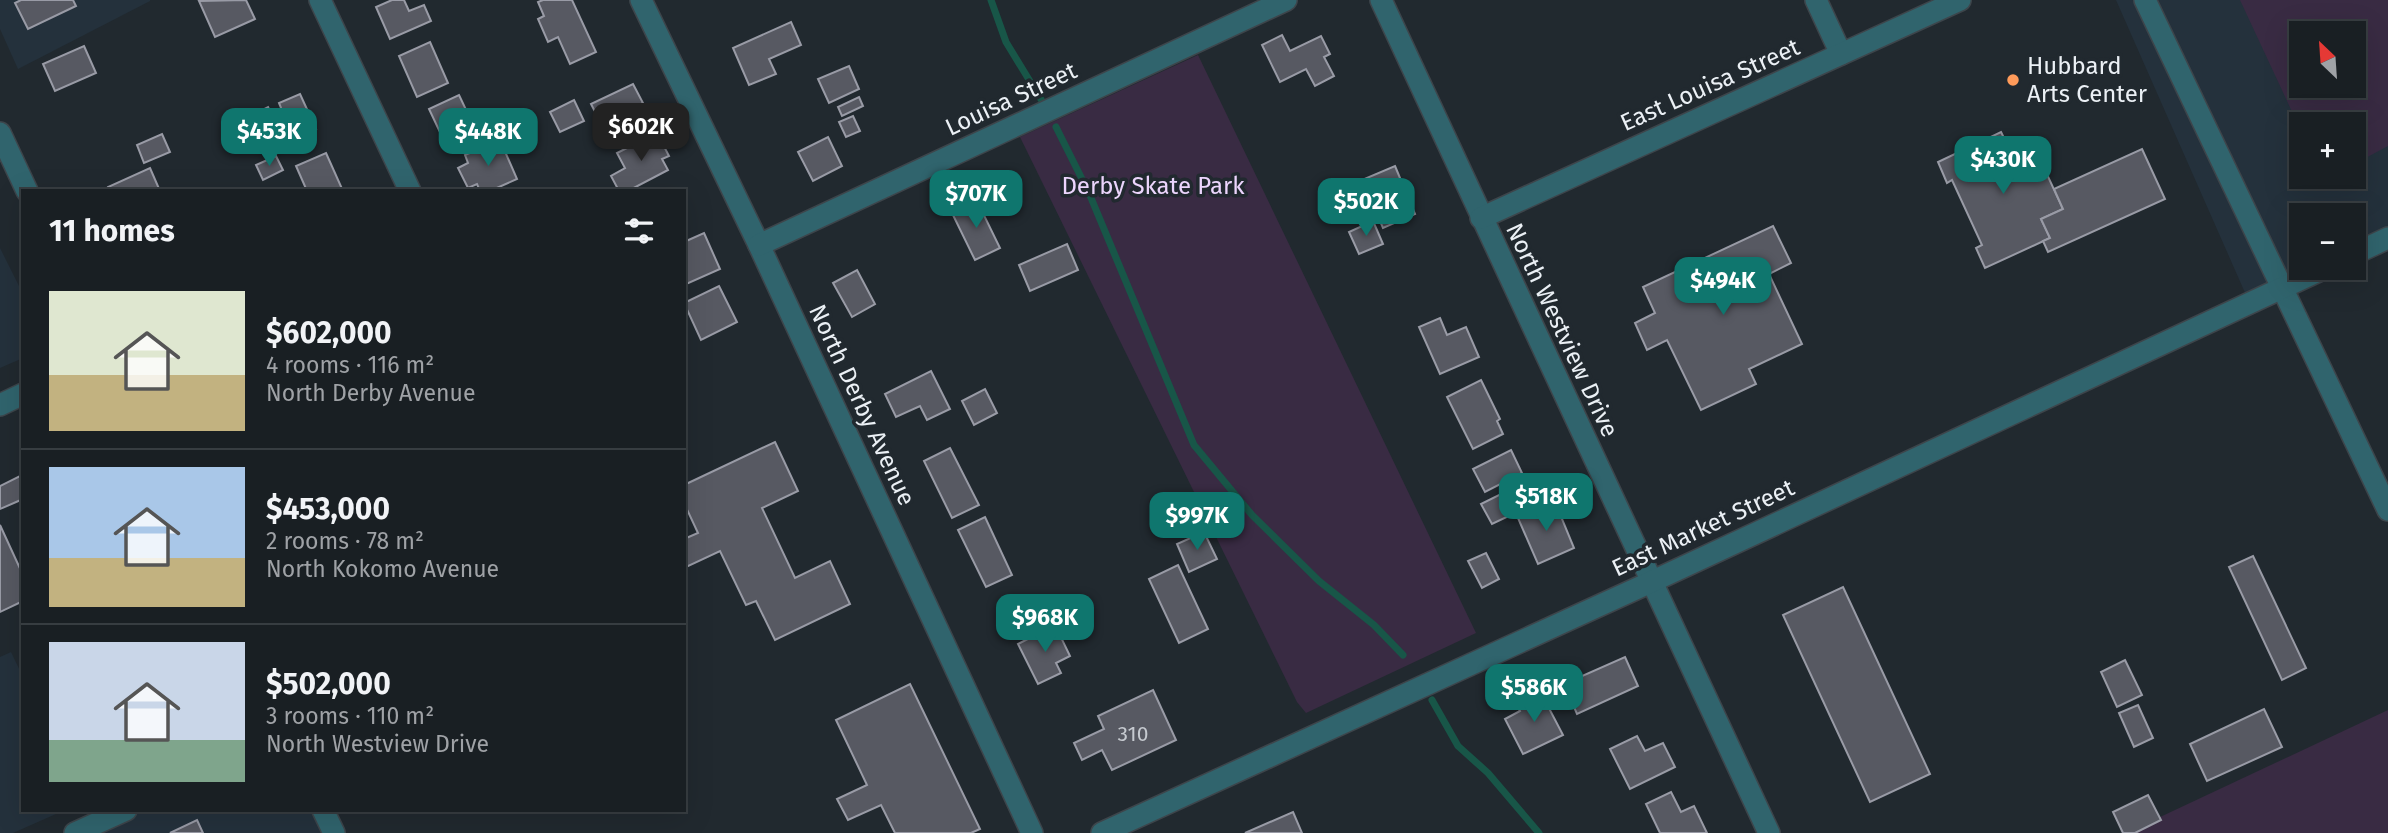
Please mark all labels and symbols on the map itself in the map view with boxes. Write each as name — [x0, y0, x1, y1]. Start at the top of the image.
north arrow — [2289, 21, 2366, 98]
street label: East Louisa Street — [1616, 33, 1804, 137]
place label: Hubbard Arts Center — [2027, 52, 2148, 108]
street label: Louisa Street — [941, 56, 1081, 142]
marker: Hubbard Arts Center — [2005, 72, 2021, 88]
pin: $602K — [592, 104, 690, 163]
pin: $453K — [220, 108, 318, 168]
pin: $448K — [439, 108, 537, 168]
pin: $430K — [1954, 136, 2052, 196]
pin: $707K — [927, 170, 1025, 230]
park label: Derby Skate Park — [1061, 172, 1245, 200]
pin: $502K — [1317, 178, 1415, 238]
street label: North Westview Drive — [1500, 219, 1624, 441]
pin: $494K — [1674, 258, 1772, 317]
street label: North Derby Avenue — [803, 300, 921, 510]
street label: East Market Street — [1607, 473, 1799, 583]
pin: $518K — [1497, 474, 1595, 533]
pin: $997K — [1148, 492, 1246, 552]
pin: $968K — [996, 594, 1094, 654]
pin: $586K — [1485, 664, 1583, 724]
house number: 310 — [1118, 721, 1148, 747]

